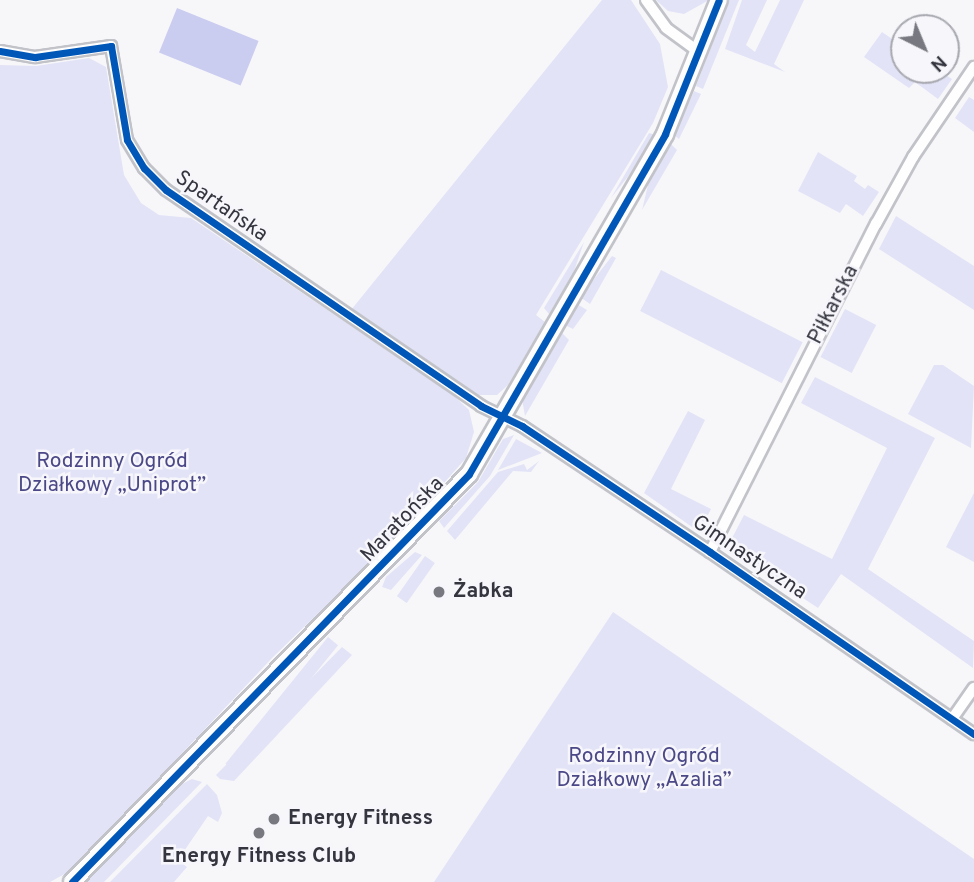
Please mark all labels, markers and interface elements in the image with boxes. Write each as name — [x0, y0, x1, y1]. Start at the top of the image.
north arrow — [890, 14, 960, 84]
text: N — [925, 49, 951, 76]
street label: Spartańska — [170, 166, 272, 248]
street label: Piłkarska — [803, 261, 865, 349]
park label: Rodzinny Ogród Działkowy „Uniprot” — [18, 449, 206, 499]
street label: Maratońska — [356, 472, 450, 568]
street label: Gimnastyczna — [687, 510, 811, 606]
place label: Żabka — [453, 579, 513, 605]
marker: Żabka — [431, 584, 447, 600]
park label: Rodzinny Ogród Działkowy „Azalia” — [556, 744, 732, 794]
place label: Energy Fitness — [288, 806, 433, 832]
marker: Energy Fitness — [266, 811, 282, 827]
marker: Energy Fitness Club — [251, 825, 267, 841]
place label: Energy Fitness Club — [162, 844, 356, 870]

